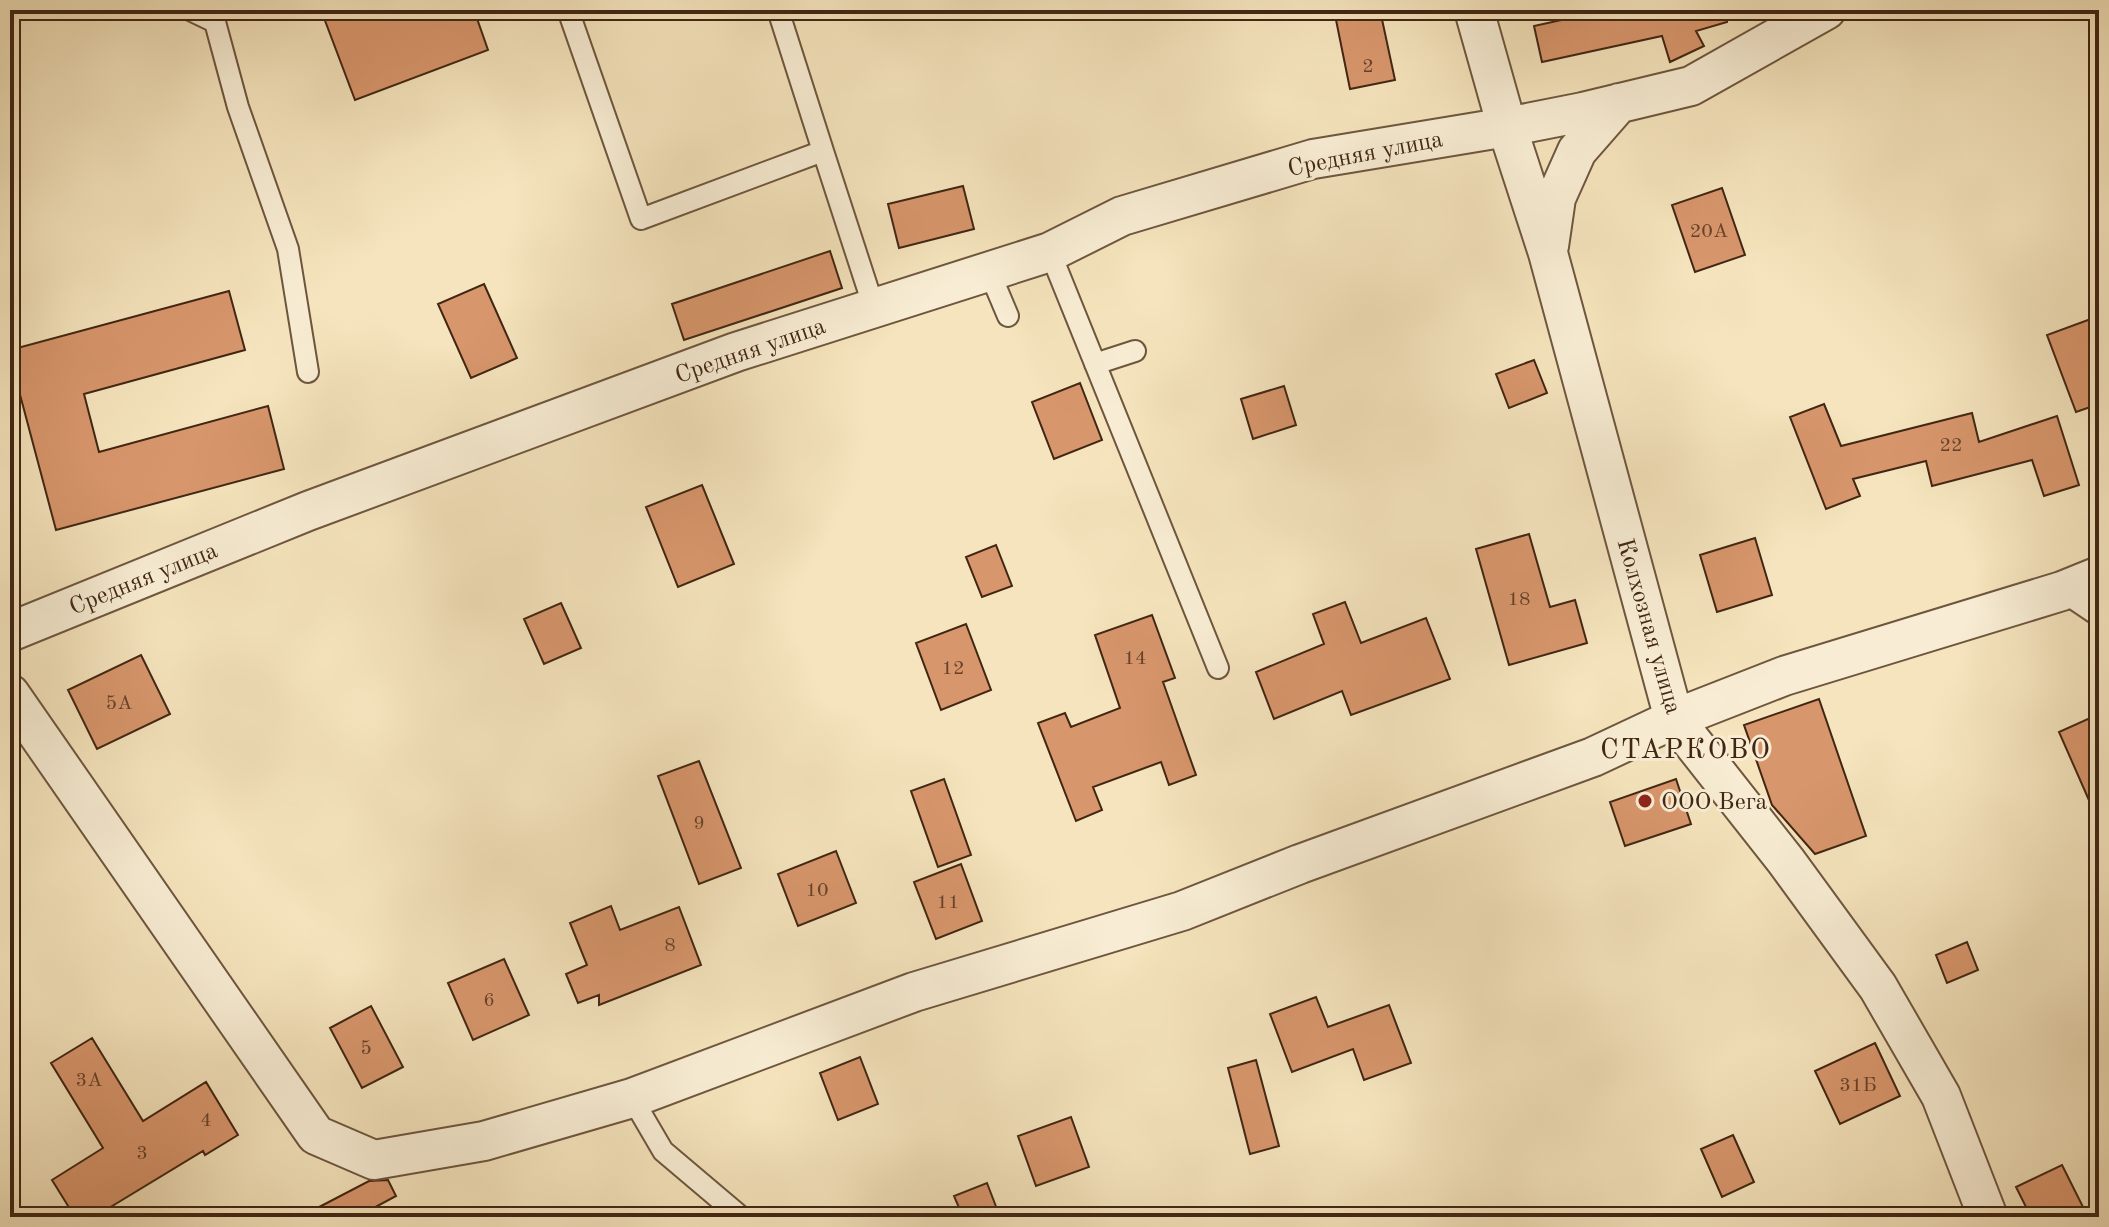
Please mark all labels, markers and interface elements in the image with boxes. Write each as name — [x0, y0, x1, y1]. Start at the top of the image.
house number: 2 — [1362, 57, 1374, 77]
street label: Средняя улица — [1286, 128, 1445, 182]
house number: 20А — [1690, 222, 1728, 242]
street label: Средняя улица — [672, 315, 829, 389]
house number: 22 — [1939, 436, 1963, 456]
street label: Колхозная улица — [1612, 536, 1685, 717]
street label: Средняя улица — [66, 539, 221, 620]
house number: 18 — [1507, 590, 1531, 610]
house number: 14 — [1123, 649, 1147, 669]
house number: 12 — [941, 659, 965, 679]
house number: 5А — [106, 694, 132, 714]
district label: СТАРКОВО — [1600, 737, 1772, 765]
place label: ООО Вега — [1661, 791, 1767, 815]
marker: ООО Вега — [1636, 792, 1654, 810]
house number: 9 — [693, 814, 705, 834]
house number: 10 — [805, 881, 829, 901]
house number: 11 — [936, 893, 960, 913]
house number: 8 — [664, 936, 676, 956]
house number: 6 — [483, 991, 495, 1011]
house number: 5 — [360, 1039, 372, 1059]
house number: 3А — [76, 1071, 102, 1091]
house number: 31Б — [1839, 1076, 1877, 1096]
house number: 4 — [200, 1111, 212, 1131]
house number: 3 — [136, 1144, 148, 1164]

